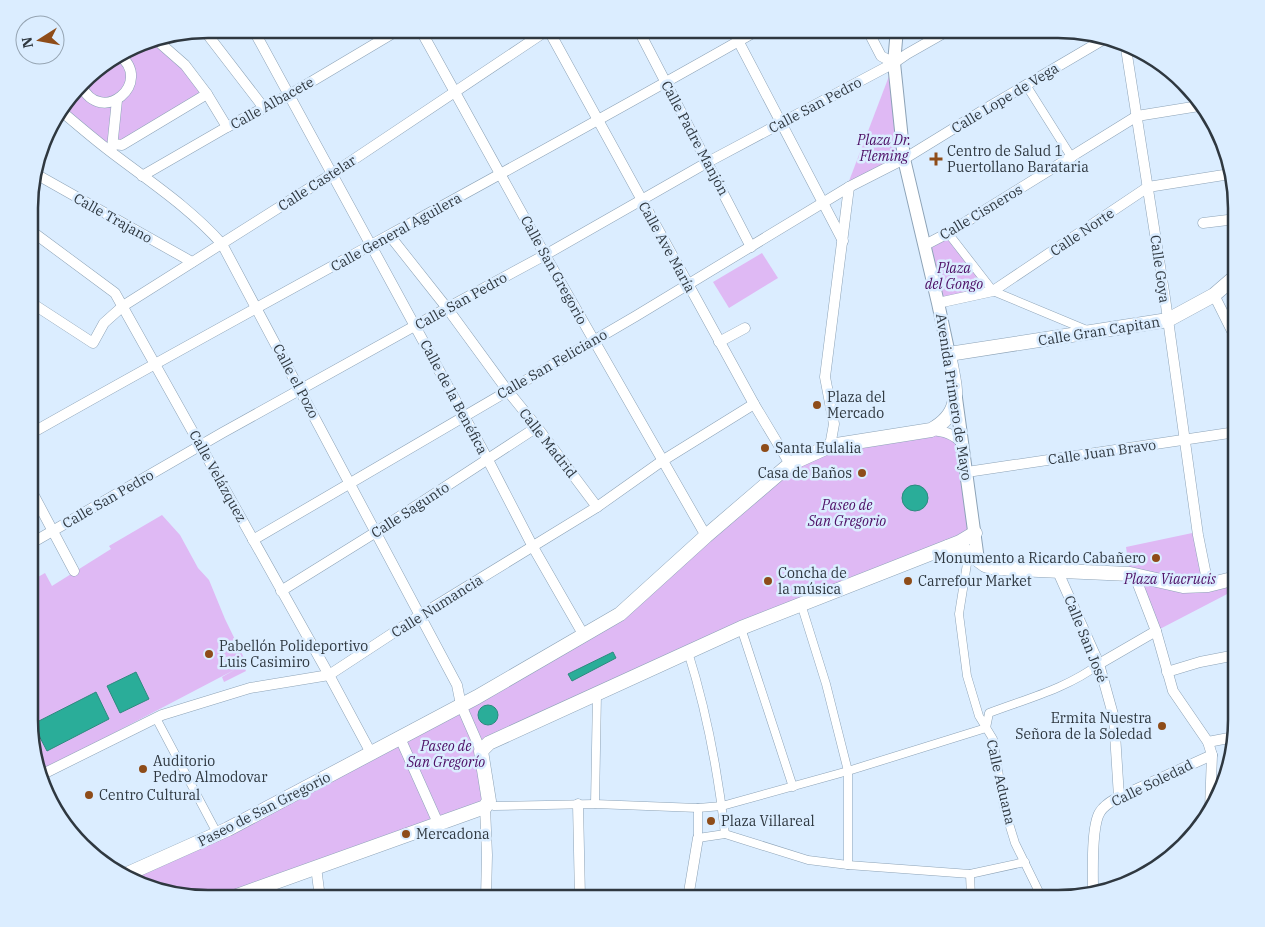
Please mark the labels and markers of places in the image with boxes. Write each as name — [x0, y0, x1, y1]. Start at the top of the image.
place label: Centro de Salud 1 Puertollano Barataria — [947, 142, 1089, 176]
marker: Centro de Salud 1 Puertollano Barataria — [929, 152, 943, 166]
place label: Plaza del Mercado — [827, 388, 886, 422]
marker: Plaza del Mercado — [811, 399, 823, 411]
place label: Santa Eulalia — [775, 439, 862, 457]
marker: Santa Eulalia — [759, 442, 771, 454]
place label: Casa de Baños — [758, 464, 852, 482]
marker: Casa de Baños — [856, 467, 868, 479]
place label: Monumento a Ricardo Cabañero — [934, 549, 1146, 567]
marker: Monumento a Ricardo Cabañero — [1150, 552, 1162, 564]
place label: Concha de la música — [778, 564, 847, 598]
place label: Carrefour Market — [918, 572, 1032, 590]
marker: Concha de la música — [762, 575, 774, 587]
marker: Carrefour Market — [902, 575, 914, 587]
place label: Pabellón Polideportivo Luis Casimiro — [219, 637, 368, 671]
marker: Pabellón Polideportivo Luis Casimiro — [203, 648, 215, 660]
place label: Ermita Nuestra Señora de la Soledad — [1015, 709, 1152, 743]
marker: Ermita Nuestra Señora de la Soledad — [1156, 720, 1168, 732]
place label: Auditorio Pedro Almodovar — [153, 752, 268, 786]
marker: Auditorio Pedro Almodovar — [137, 763, 149, 775]
place label: Centro Cultural — [99, 786, 200, 804]
marker: Centro Cultural — [83, 789, 95, 801]
place label: Plaza Villareal — [721, 812, 815, 830]
marker: Plaza Villareal — [705, 815, 717, 827]
place label: Mercadona — [416, 825, 490, 843]
marker: Mercadona — [400, 828, 412, 840]

